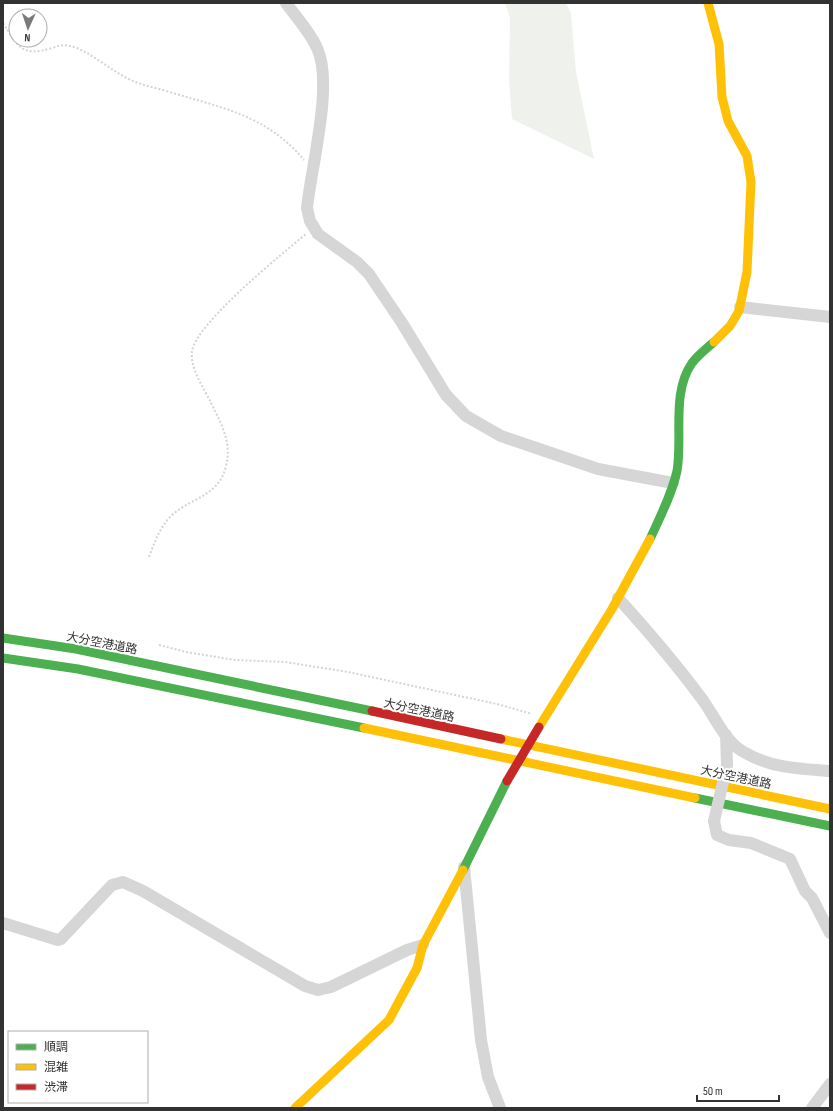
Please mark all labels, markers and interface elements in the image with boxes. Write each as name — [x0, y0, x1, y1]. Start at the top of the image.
north arrow — [8, 8, 48, 48]
text: N — [24, 31, 31, 44]
street label: 大分空港道路 — [65, 629, 139, 658]
street label: 大分空港道路 — [382, 696, 456, 725]
street label: 大分空港道路 — [699, 763, 773, 792]
legend — [8, 1031, 148, 1103]
text: 順調 — [44, 1040, 68, 1055]
text: 混雑 — [44, 1060, 68, 1075]
scale bar — [697, 1077, 779, 1103]
text: 渋滞 — [44, 1080, 68, 1095]
text: 50 m — [703, 1084, 723, 1099]

